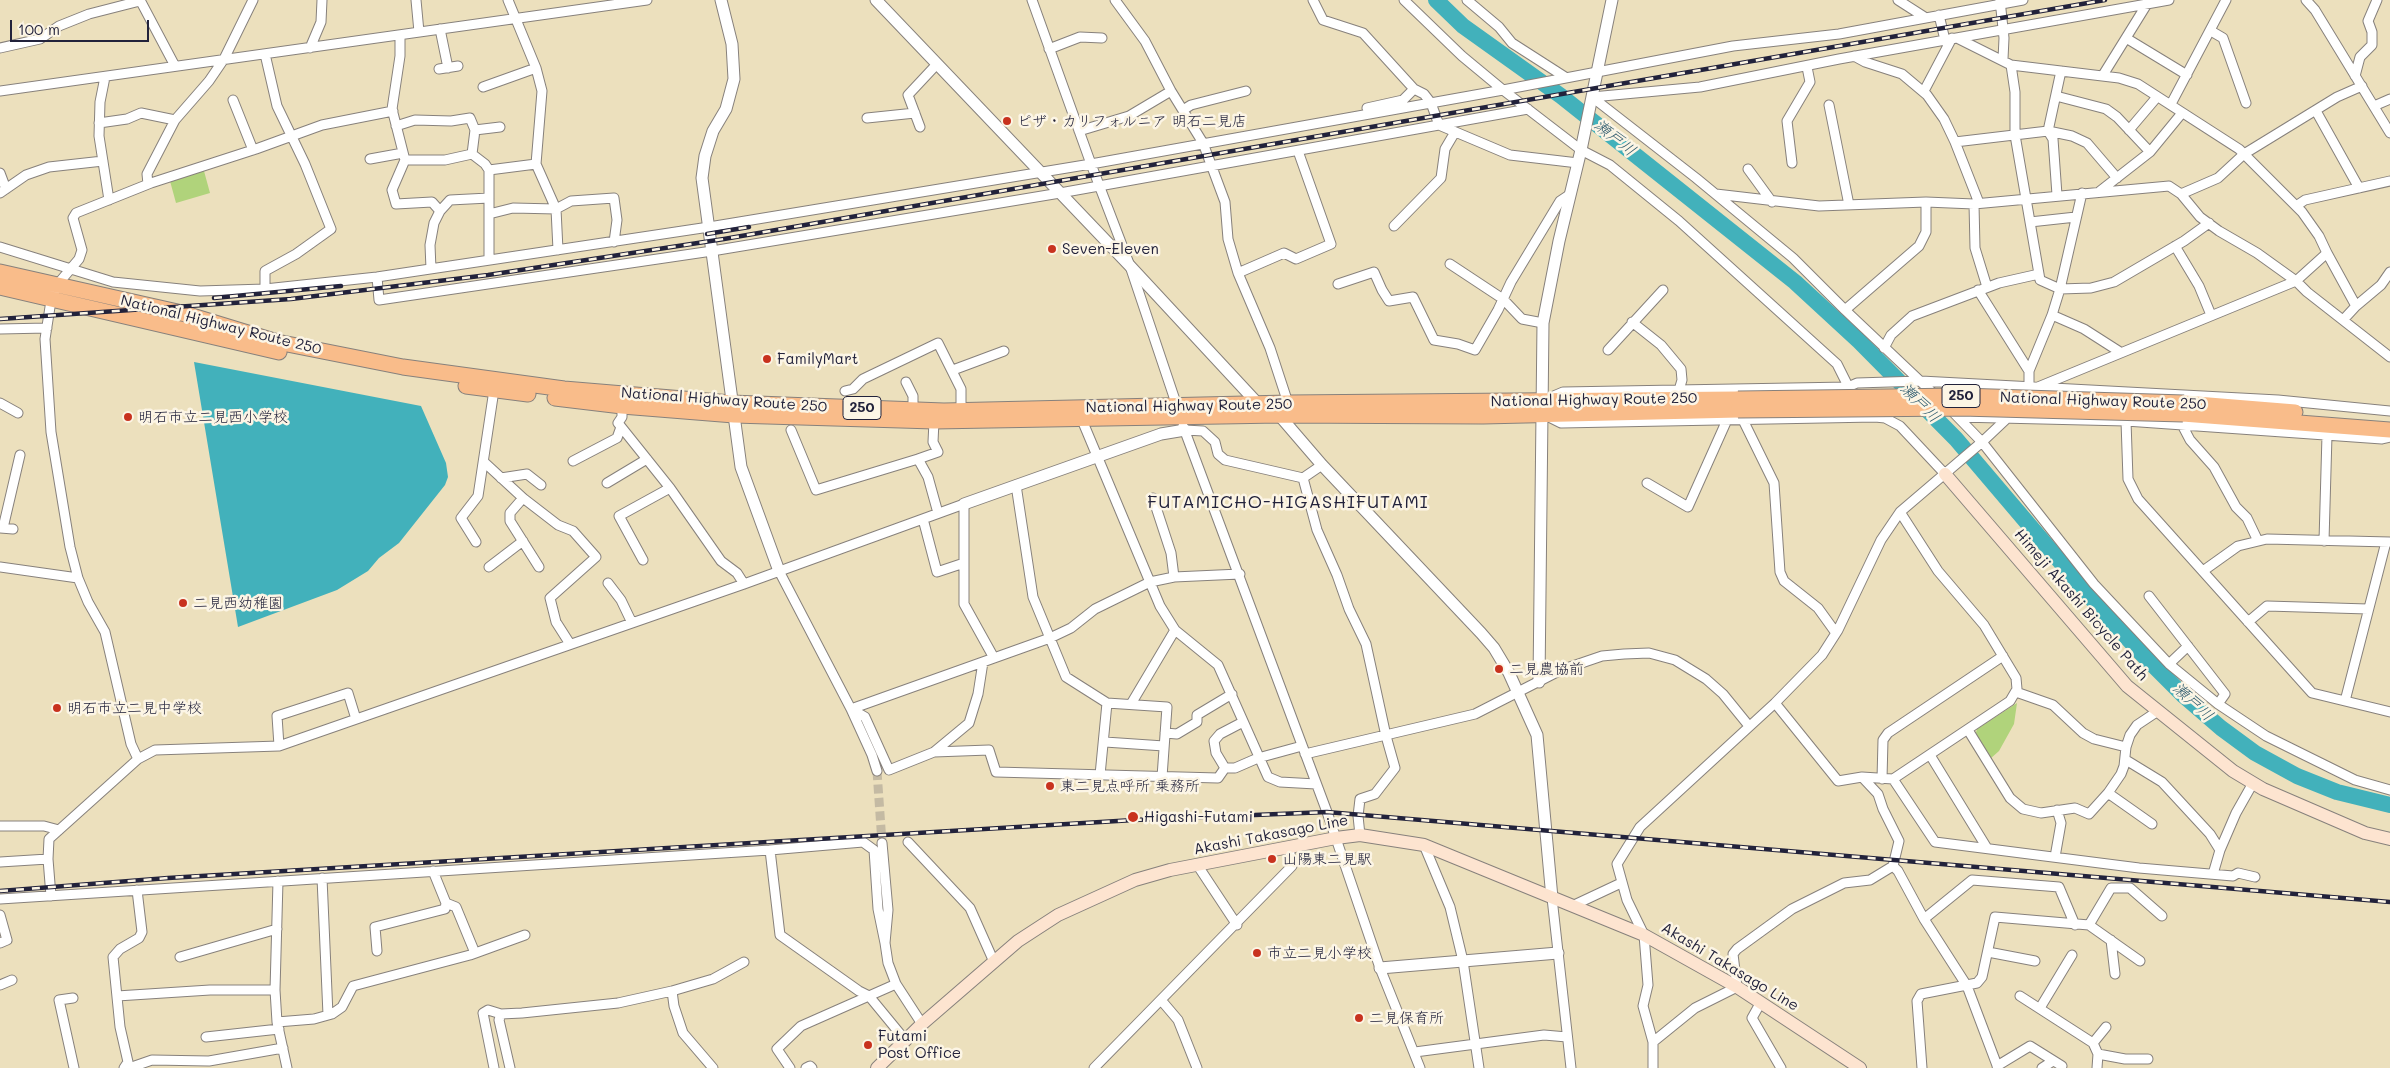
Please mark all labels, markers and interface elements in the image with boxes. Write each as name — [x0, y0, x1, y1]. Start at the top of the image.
scale bar — [12, 10, 151, 42]
text: 100 m — [18, 19, 60, 39]
place label: ピザ・カリフォルニア 明石二見店 — [1017, 112, 1247, 130]
marker: ピザ・カリフォルニア 明石二見店 — [1001, 115, 1013, 127]
water label: 瀬戸川 — [1590, 115, 1640, 161]
place label: Seven-Eleven — [1062, 240, 1159, 258]
marker: Seven-Eleven — [1046, 243, 1058, 255]
street label: National Highway Route 250 — [119, 291, 323, 359]
place label: FamilyMart — [777, 350, 858, 368]
marker: FamilyMart — [761, 353, 773, 365]
water label: 瀬戸川 — [1896, 379, 1944, 427]
street label: National Highway Route 250 — [620, 384, 828, 416]
road number: 250 — [1942, 384, 1980, 408]
street label: National Highway Route 250 — [1999, 388, 2207, 414]
street label: National Highway Route 250 — [1491, 389, 1697, 411]
street label: National Highway Route 250 — [1086, 395, 1292, 417]
road number: 250 — [843, 396, 881, 419]
place label: 明石市立二見西小学校 — [138, 408, 288, 426]
marker: 明石市立二見西小学校 — [122, 411, 134, 423]
district label: FUTAMICHO-HIGASHIFUTAMI — [1144, 491, 1432, 513]
street label: Himeji Akashi Bicycle Path — [2010, 526, 2152, 684]
place label: 二見西幼稚園 — [193, 594, 283, 612]
marker: 二見西幼稚園 — [177, 597, 189, 609]
place label: 二見農協前 — [1509, 660, 1584, 678]
marker: 二見農協前 — [1493, 663, 1505, 675]
water label: 瀬戸川 — [2169, 679, 2217, 725]
place label: 明石市立二見中学校 — [67, 699, 202, 717]
marker: 明石市立二見中学校 — [51, 702, 63, 714]
place label: 東二見点呼所 乗務所 — [1060, 777, 1200, 795]
marker: 東二見点呼所 乗務所 — [1044, 780, 1056, 792]
place label: Higashi-Futami — [1144, 808, 1253, 826]
marker: Higashi-Futami — [1126, 810, 1140, 824]
street label: Akashi Takasago Line — [1192, 811, 1350, 859]
place label: 山陽東二見駅 — [1282, 850, 1372, 868]
marker: 山陽東二見駅 — [1266, 853, 1278, 865]
street label: Akashi Takasago Line — [1658, 919, 1802, 1015]
place label: 市立二見小学校 — [1267, 944, 1372, 962]
marker: 市立二見小学校 — [1251, 947, 1263, 959]
place label: 二見保育所 — [1369, 1009, 1444, 1027]
marker: 二見保育所 — [1353, 1012, 1365, 1024]
place label: Futami Post Office — [878, 1027, 961, 1062]
marker: Futami Post Office — [862, 1039, 874, 1051]

